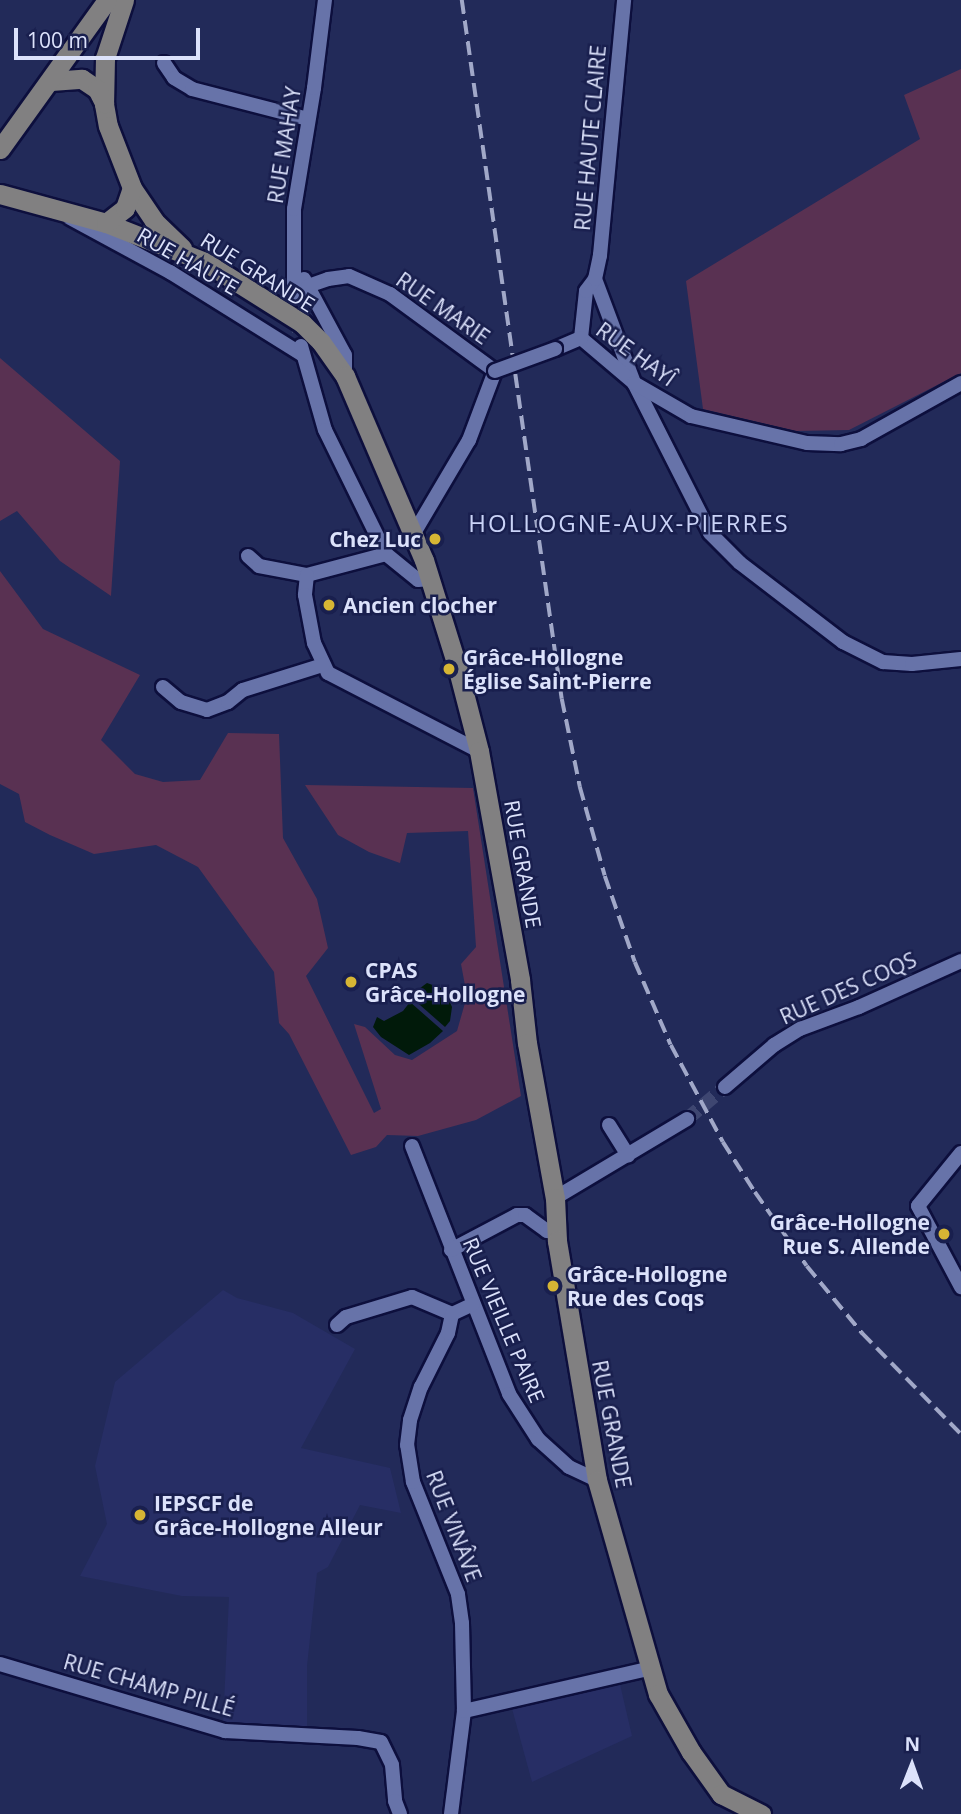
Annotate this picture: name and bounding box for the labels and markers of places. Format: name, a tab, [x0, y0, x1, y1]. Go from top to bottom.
place label: Chez Luc	[329, 526, 421, 552]
marker: Chez Luc	[427, 531, 443, 547]
place label: Ancien clocher	[343, 592, 497, 618]
marker: Ancien clocher	[321, 597, 337, 613]
place label: Grâce-Hollogne Église Saint-Pierre	[463, 644, 652, 694]
marker: Grâce-Hollogne Église Saint-Pierre	[441, 661, 457, 677]
place label: CPAS Grâce-Hollogne	[365, 957, 525, 1007]
marker: CPAS Grâce-Hollogne	[343, 974, 359, 990]
place label: Grâce-Hollogne Rue S. Allende	[770, 1209, 930, 1259]
marker: Grâce-Hollogne Rue S. Allende	[936, 1226, 952, 1242]
place label: Grâce-Hollogne Rue des Coqs	[567, 1261, 727, 1311]
marker: Grâce-Hollogne Rue des Coqs	[545, 1278, 561, 1294]
place label: IEPSCF de Grâce-Hollogne Alleur	[154, 1490, 383, 1540]
marker: IEPSCF de Grâce-Hollogne Alleur	[132, 1507, 148, 1523]

